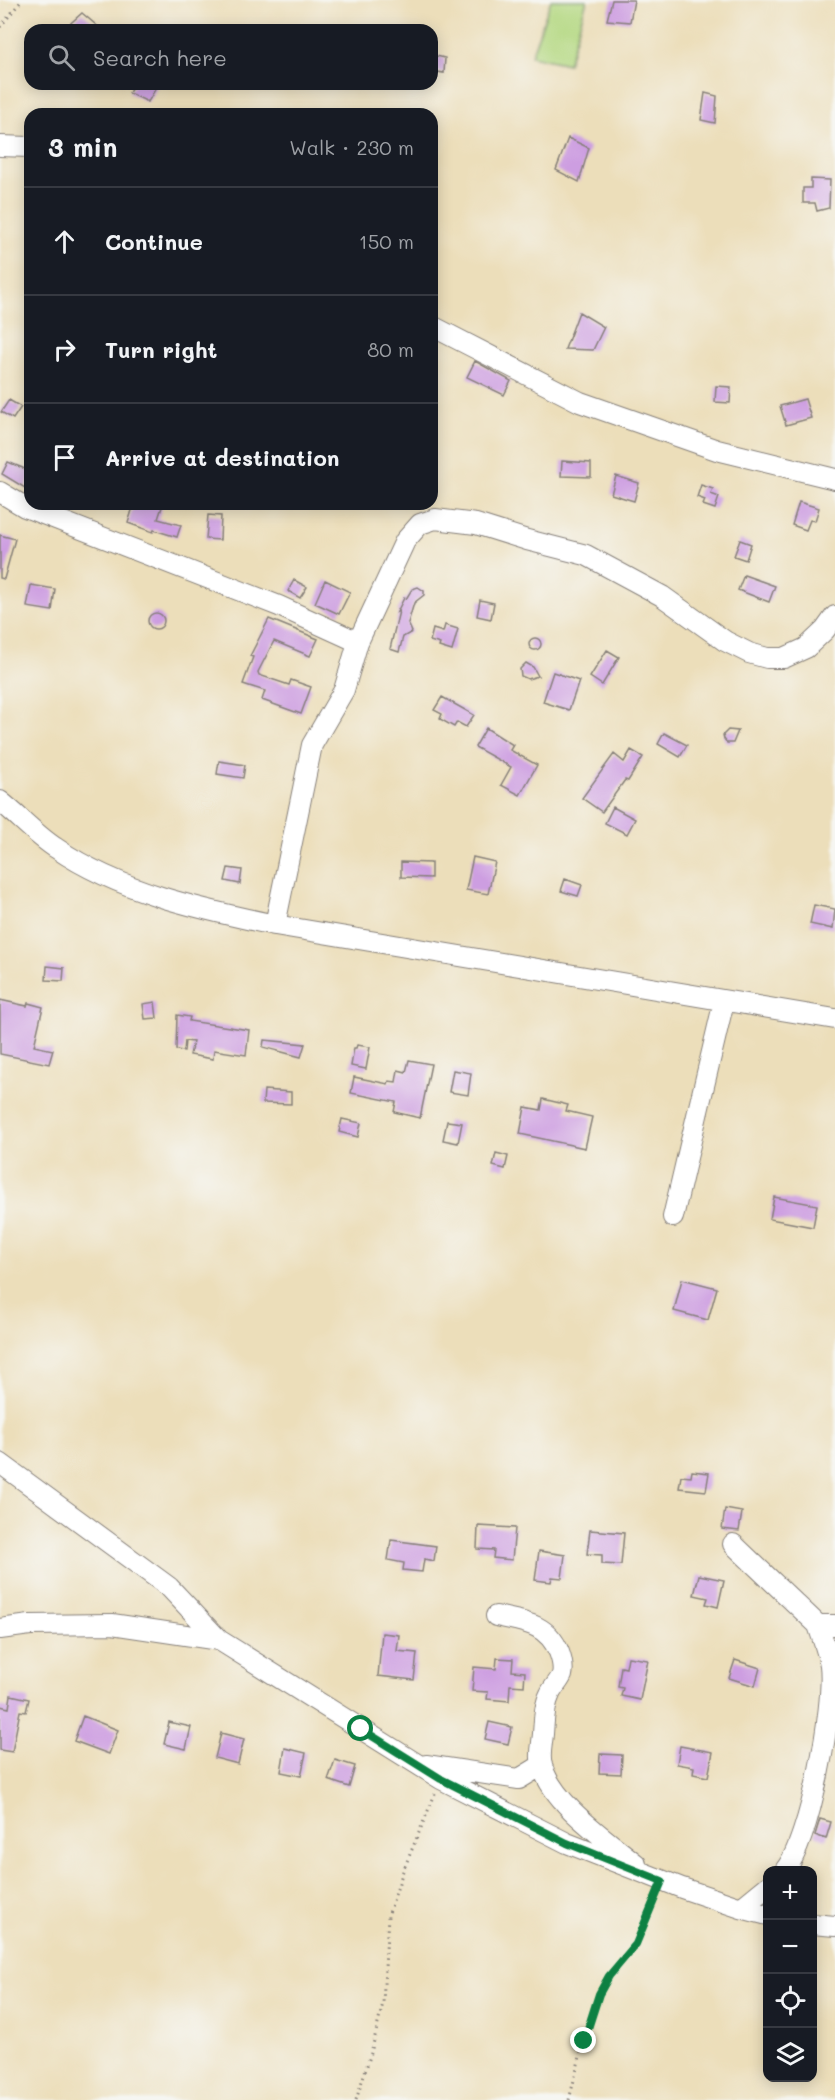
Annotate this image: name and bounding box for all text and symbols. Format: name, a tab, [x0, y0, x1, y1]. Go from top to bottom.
search box	[24, 24, 438, 90]
icon: search	[45, 41, 78, 74]
text: Search here	[93, 43, 227, 72]
text: 3 min	[48, 130, 117, 164]
text: Walk · 230 m	[289, 134, 414, 160]
icon: ahead	[48, 225, 81, 258]
text: Continue	[105, 227, 203, 256]
text: 150 m	[359, 228, 414, 254]
icon: right	[48, 333, 81, 366]
text: Turn right	[105, 335, 217, 364]
text: 80 m	[367, 336, 414, 362]
icon: arrive	[48, 441, 81, 474]
text: Arrive at destination	[105, 443, 340, 472]
route start	[347, 1715, 373, 1741]
map controls	[763, 1866, 817, 2082]
button: +	[763, 1866, 817, 1920]
button: −	[763, 1920, 817, 1974]
button: locate	[763, 1974, 817, 2028]
route end	[570, 2027, 596, 2053]
button: layers	[763, 2028, 817, 2082]

